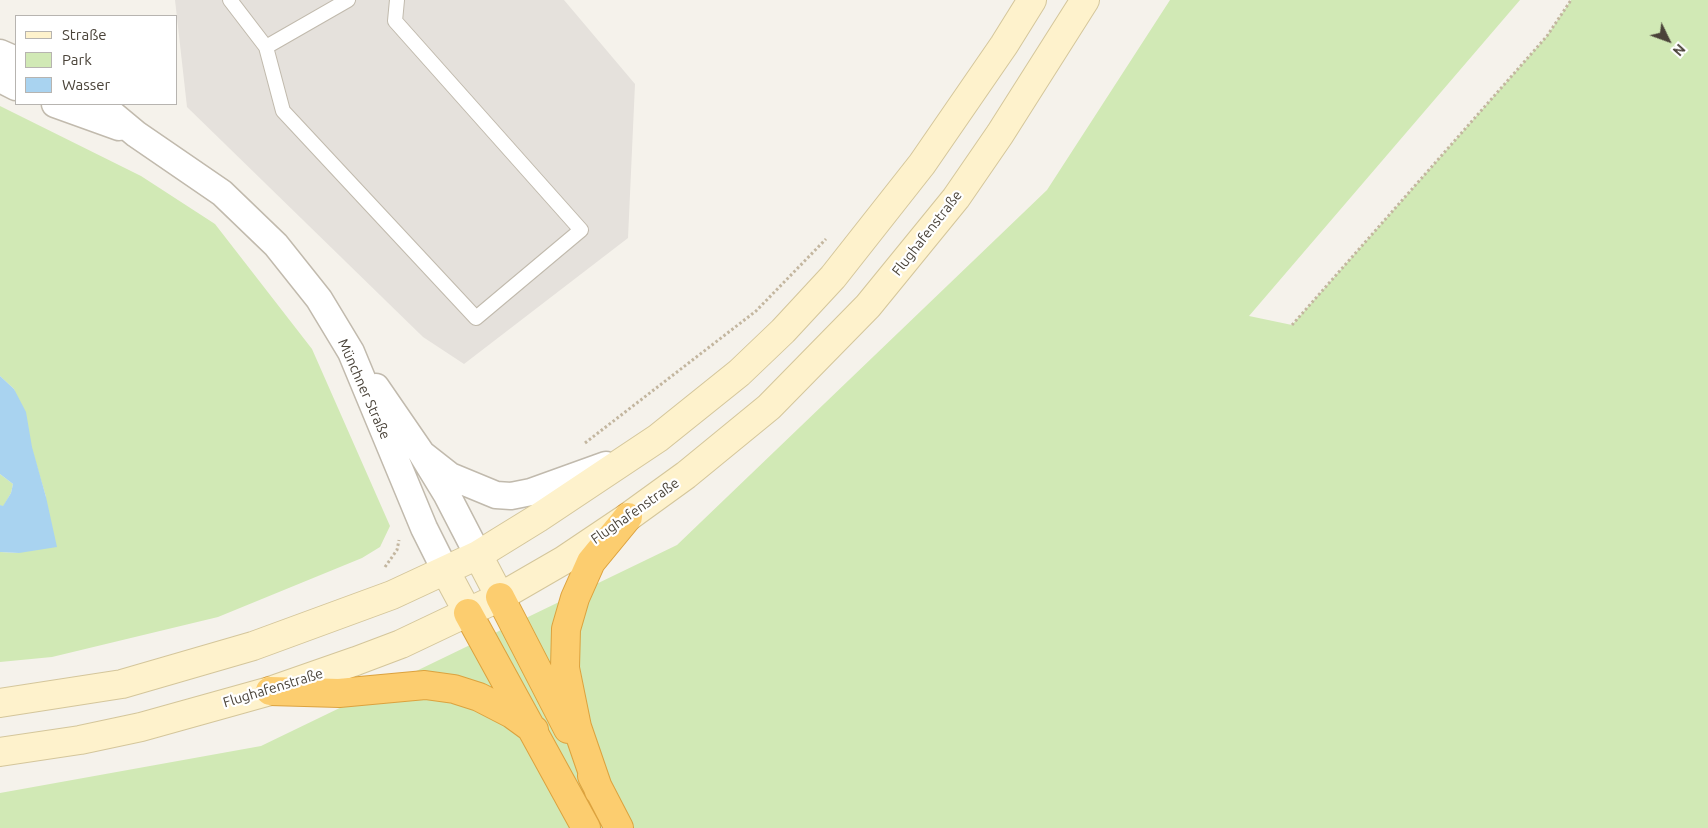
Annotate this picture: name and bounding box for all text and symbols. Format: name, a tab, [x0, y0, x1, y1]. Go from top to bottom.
legend	[15, 15, 178, 105]
north arrow	[1643, 15, 1693, 65]
text: Straße	[62, 26, 106, 43]
text: N	[1670, 41, 1689, 59]
text: Park	[62, 51, 92, 68]
text: Wasser	[62, 76, 110, 93]
street label: Flughafenstraße	[889, 187, 965, 279]
street label: Münchner Straße	[334, 336, 394, 442]
street label: Flughafenstraße	[588, 474, 682, 548]
street label: Flughafenstraße	[221, 665, 325, 711]

